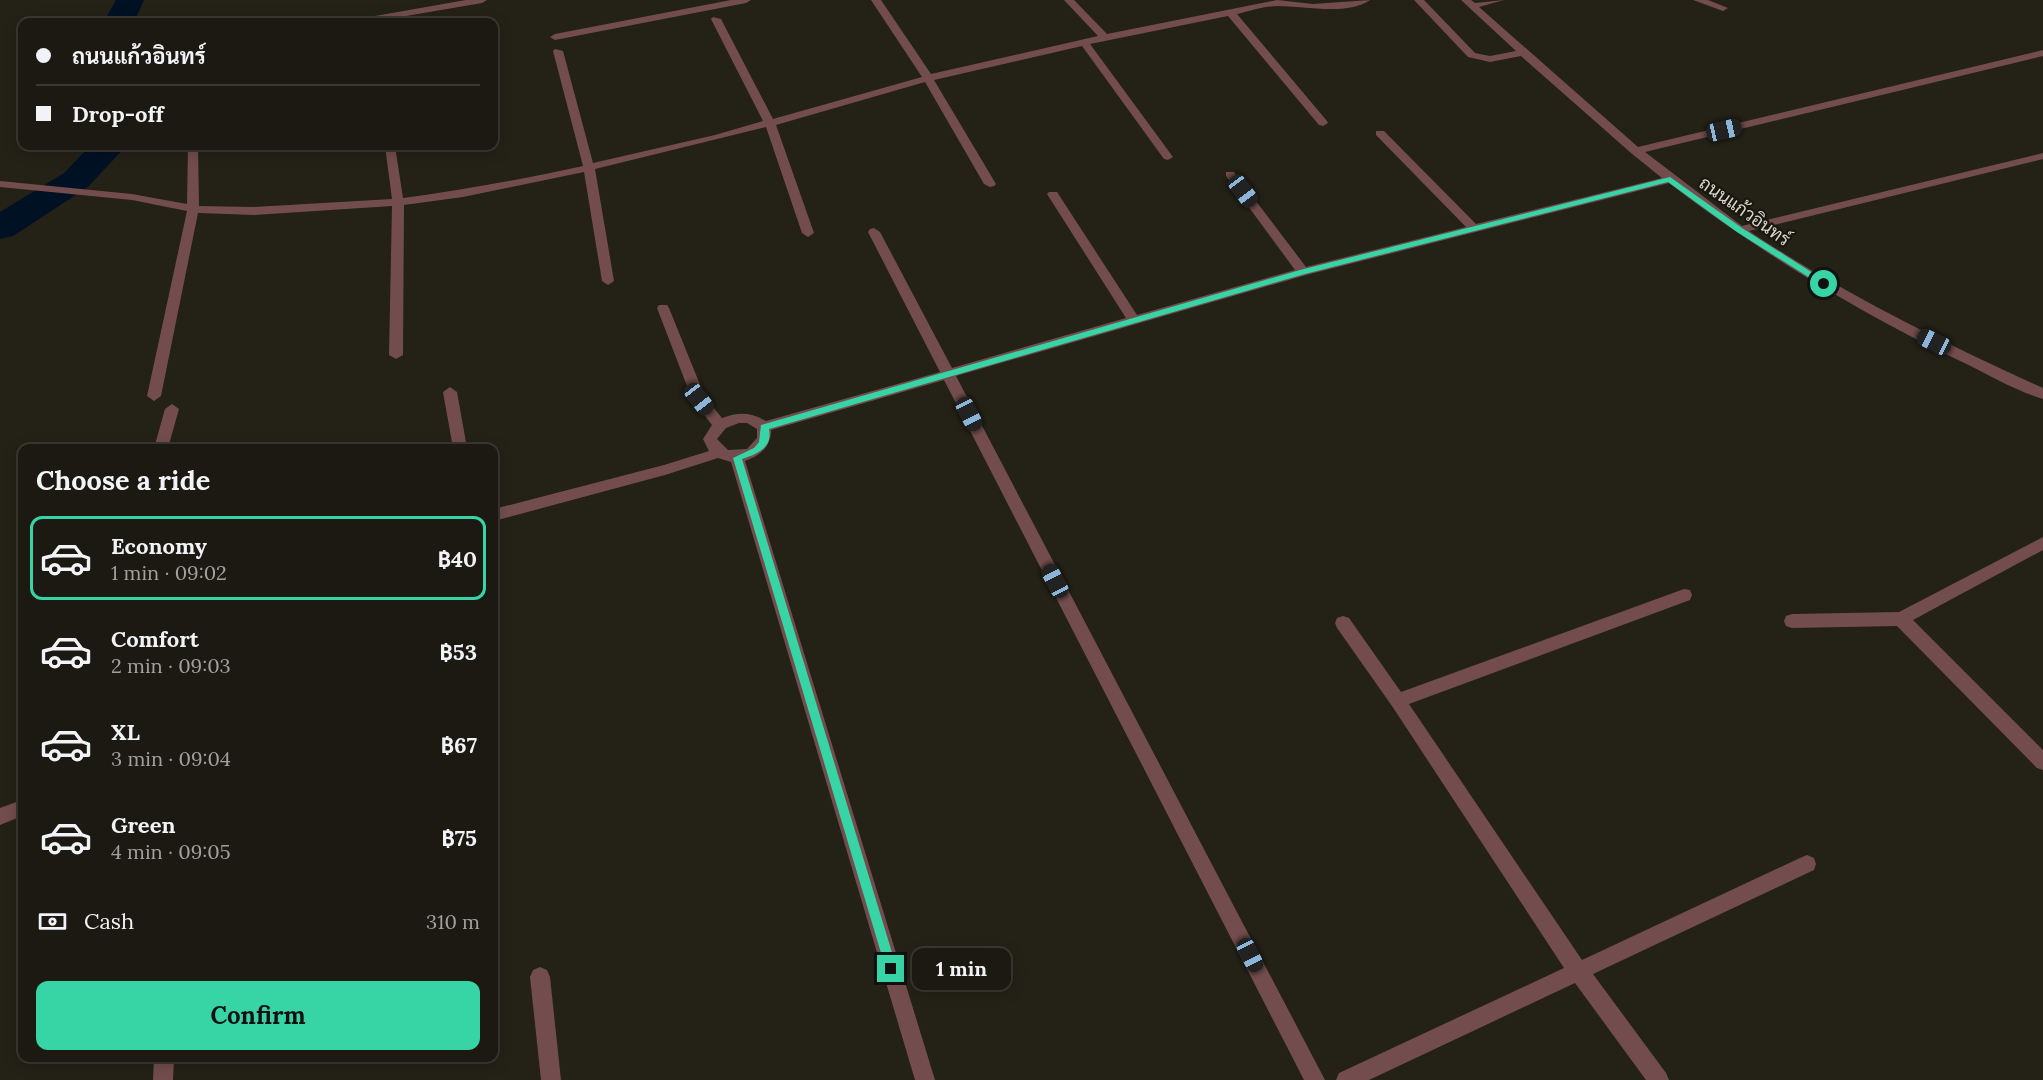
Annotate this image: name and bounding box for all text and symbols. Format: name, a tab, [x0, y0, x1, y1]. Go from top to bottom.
text: ถนนแก้วอินทร์	[72, 42, 206, 70]
text: Drop-off	[72, 100, 164, 128]
car	[1704, 117, 1744, 143]
street label: ถนนแก้วอินทร์	[1695, 170, 1796, 251]
car	[1225, 171, 1261, 211]
route start	[1810, 270, 1837, 297]
car	[1914, 326, 1954, 358]
car	[681, 379, 717, 419]
car	[953, 394, 985, 434]
text: Choose a ride	[36, 463, 210, 497]
icon: car	[39, 531, 93, 585]
text: Economy	[111, 532, 207, 560]
text: ฿40	[438, 545, 477, 573]
text: 1 min · 09:02	[111, 560, 227, 585]
car	[1039, 561, 1071, 601]
icon: car	[39, 624, 93, 678]
text: Comfort	[111, 625, 199, 653]
text: ฿53	[440, 638, 477, 666]
text: 2 min · 09:03	[111, 653, 231, 678]
icon: car	[39, 717, 93, 771]
text: XL	[111, 718, 140, 746]
text: ฿67	[441, 731, 477, 759]
text: 3 min · 09:04	[111, 746, 231, 771]
icon: car	[39, 810, 93, 864]
text: Green	[111, 811, 176, 839]
text: ฿75	[442, 824, 477, 852]
text: 4 min · 09:05	[111, 839, 231, 864]
icon: cash	[36, 905, 69, 938]
text: Cash	[84, 907, 134, 935]
text: 310 m	[426, 909, 480, 934]
car	[1234, 935, 1266, 975]
callout: 1 min	[912, 948, 1011, 990]
route end	[877, 955, 904, 982]
text: 1 min	[936, 956, 987, 981]
button: Confirm	[36, 981, 480, 1050]

